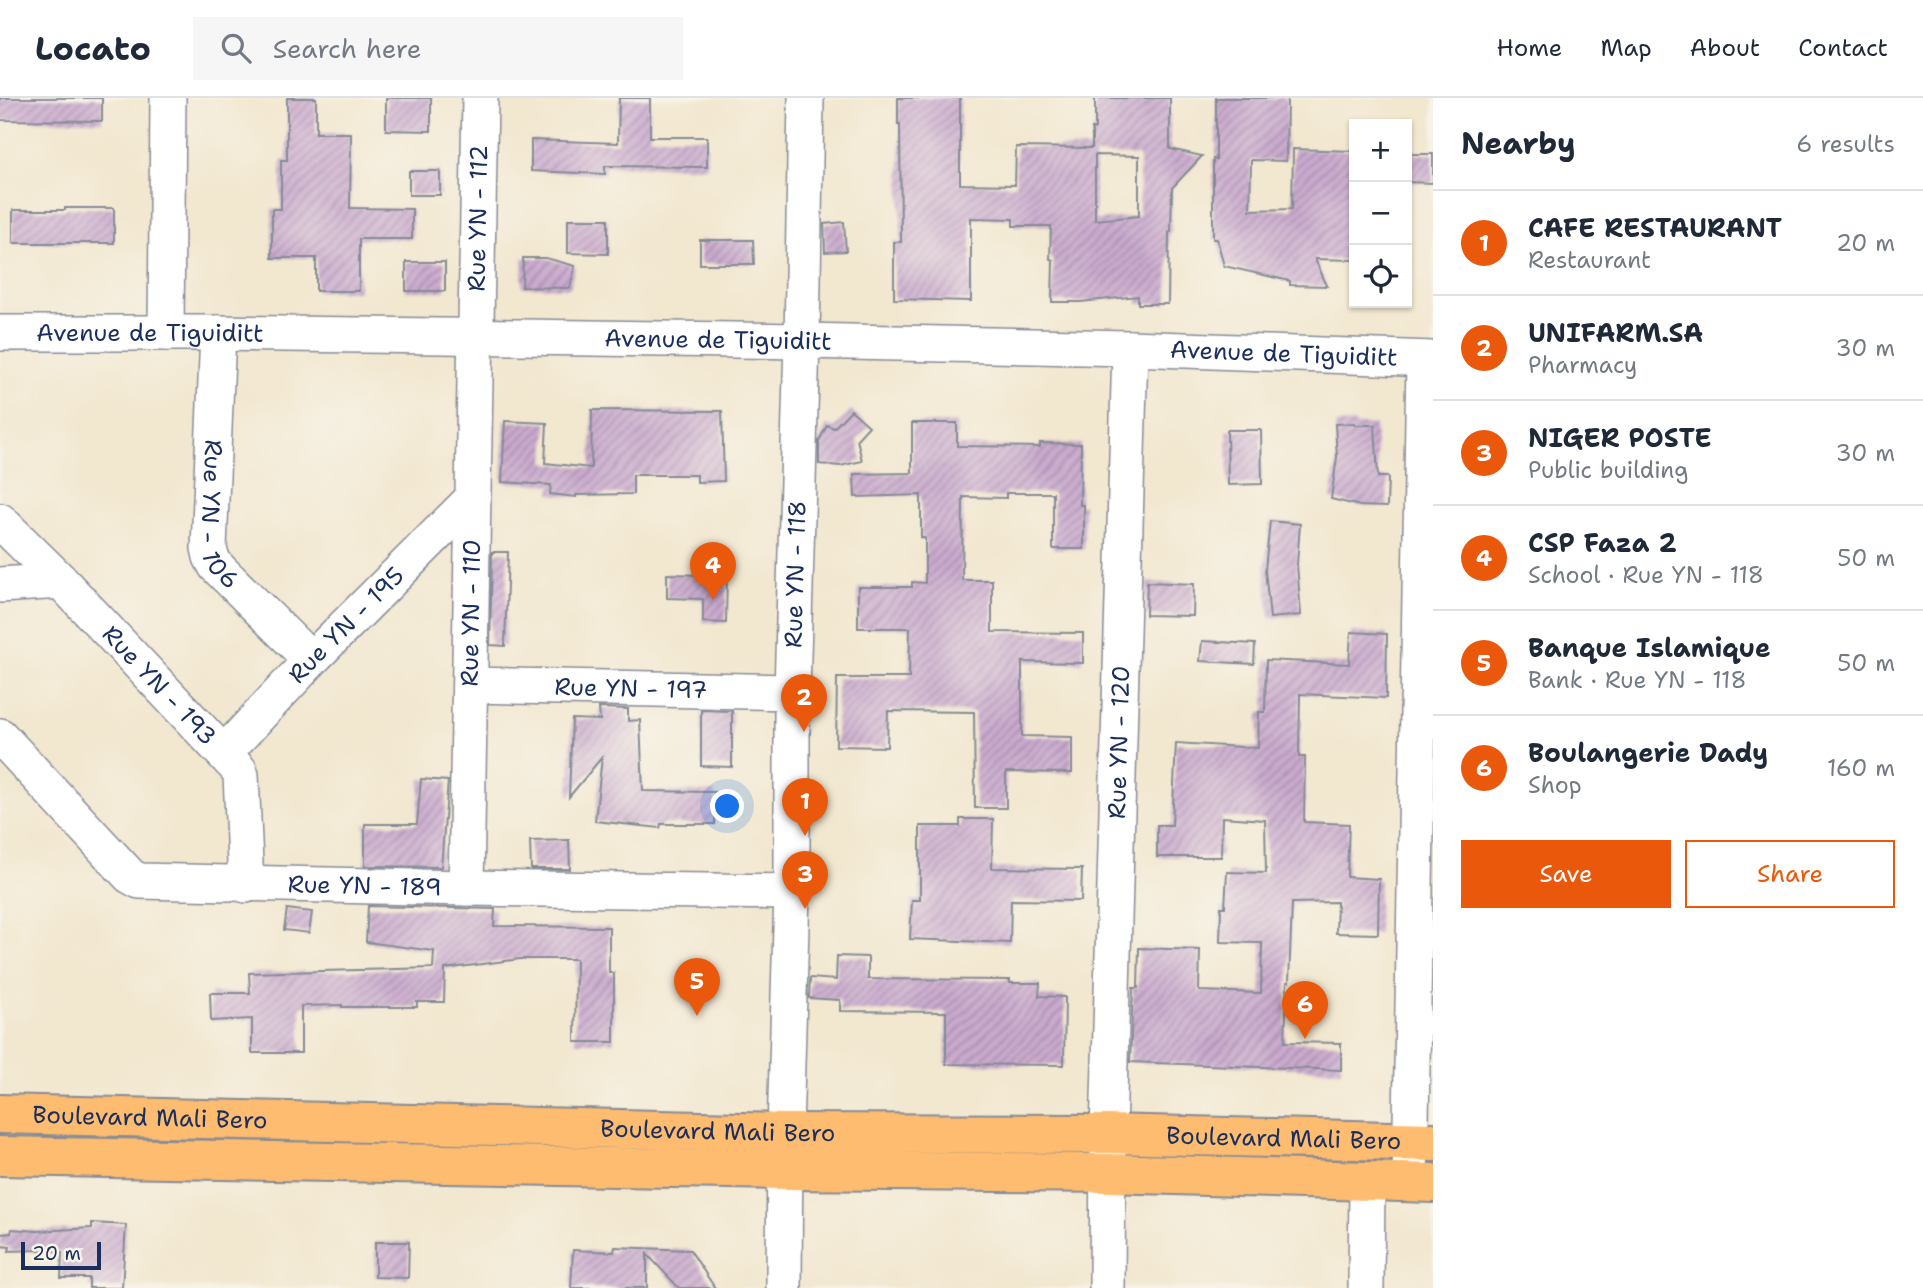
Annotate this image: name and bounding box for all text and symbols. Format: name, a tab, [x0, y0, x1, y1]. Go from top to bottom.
search box	[193, 17, 683, 80]
text: Locato	[35, 26, 151, 71]
icon: search	[217, 29, 255, 67]
text: Search here	[273, 31, 421, 66]
text: Home	[1496, 32, 1562, 64]
text: Map	[1600, 32, 1652, 64]
text: About	[1690, 32, 1760, 64]
text: Contact	[1798, 32, 1888, 64]
map controls	[1349, 119, 1412, 308]
button: +	[1349, 119, 1412, 182]
text: Nearby	[1461, 123, 1576, 164]
text: 6 results	[1796, 129, 1895, 159]
street label: Rue YN - 112	[461, 144, 495, 292]
button: −	[1349, 182, 1412, 245]
text: CAFE RESTAURANT	[1528, 210, 1782, 245]
text: 1	[1479, 228, 1489, 258]
text: 20 m	[1836, 228, 1895, 258]
button: locate	[1349, 245, 1412, 308]
text: Restaurant	[1528, 245, 1651, 275]
text: UNIFARM.SA	[1528, 315, 1703, 350]
street label: Avenue de Tiguiditt	[36, 317, 264, 350]
street label: Avenue de Tiguiditt	[604, 322, 832, 358]
street label: Avenue de Tiguiditt	[1170, 333, 1398, 374]
text: 2	[1476, 333, 1492, 363]
text: 30 m	[1836, 333, 1895, 363]
text: Pharmacy	[1528, 350, 1637, 380]
text: NIGER POSTE	[1528, 420, 1712, 455]
text: 3	[1476, 438, 1492, 468]
text: 30 m	[1836, 438, 1895, 468]
street label: Rue YN - 106	[193, 439, 246, 596]
text: Public building	[1528, 455, 1688, 485]
street label: Rue YN - 118	[777, 500, 813, 648]
text: CSP Faza 2	[1528, 525, 1677, 560]
street label: Rue YN - 110	[454, 539, 488, 687]
pin: 4	[690, 542, 736, 600]
text: 4	[1476, 543, 1492, 573]
text: 50 m	[1837, 543, 1895, 573]
street label: Rue YN - 195	[281, 560, 411, 690]
text: School · Rue YN - 118	[1528, 560, 1764, 590]
street label: Rue YN - 193	[95, 619, 224, 752]
text: Banque Islamique	[1528, 630, 1771, 665]
text: 5	[1477, 648, 1491, 678]
text: 50 m	[1837, 648, 1895, 678]
street label: Rue YN - 120	[1101, 665, 1137, 819]
text: Bank · Rue YN - 118	[1528, 665, 1746, 695]
street label: Rue YN - 197	[554, 671, 708, 706]
pin: 2	[781, 674, 827, 732]
text: Boulangerie Dady	[1528, 735, 1768, 770]
text: 6	[1476, 753, 1492, 783]
text: 160 m	[1827, 753, 1895, 783]
text: Shop	[1528, 770, 1582, 800]
pin: 1	[782, 778, 828, 836]
your location	[710, 789, 744, 823]
button: Save	[1461, 840, 1671, 908]
button: Share	[1685, 840, 1895, 908]
pin: 3	[782, 851, 828, 909]
street label: Rue YN - 189	[287, 868, 442, 903]
pin: 5	[674, 958, 720, 1016]
pin: 6	[1282, 981, 1328, 1039]
street label: Boulevard Mali Bero	[32, 1099, 268, 1136]
street label: Boulevard Mali Bero	[600, 1113, 835, 1149]
street label: Boulevard Mali Bero	[1166, 1119, 1402, 1157]
scale bar	[21, 1239, 102, 1271]
text: 20 m	[32, 1241, 81, 1266]

